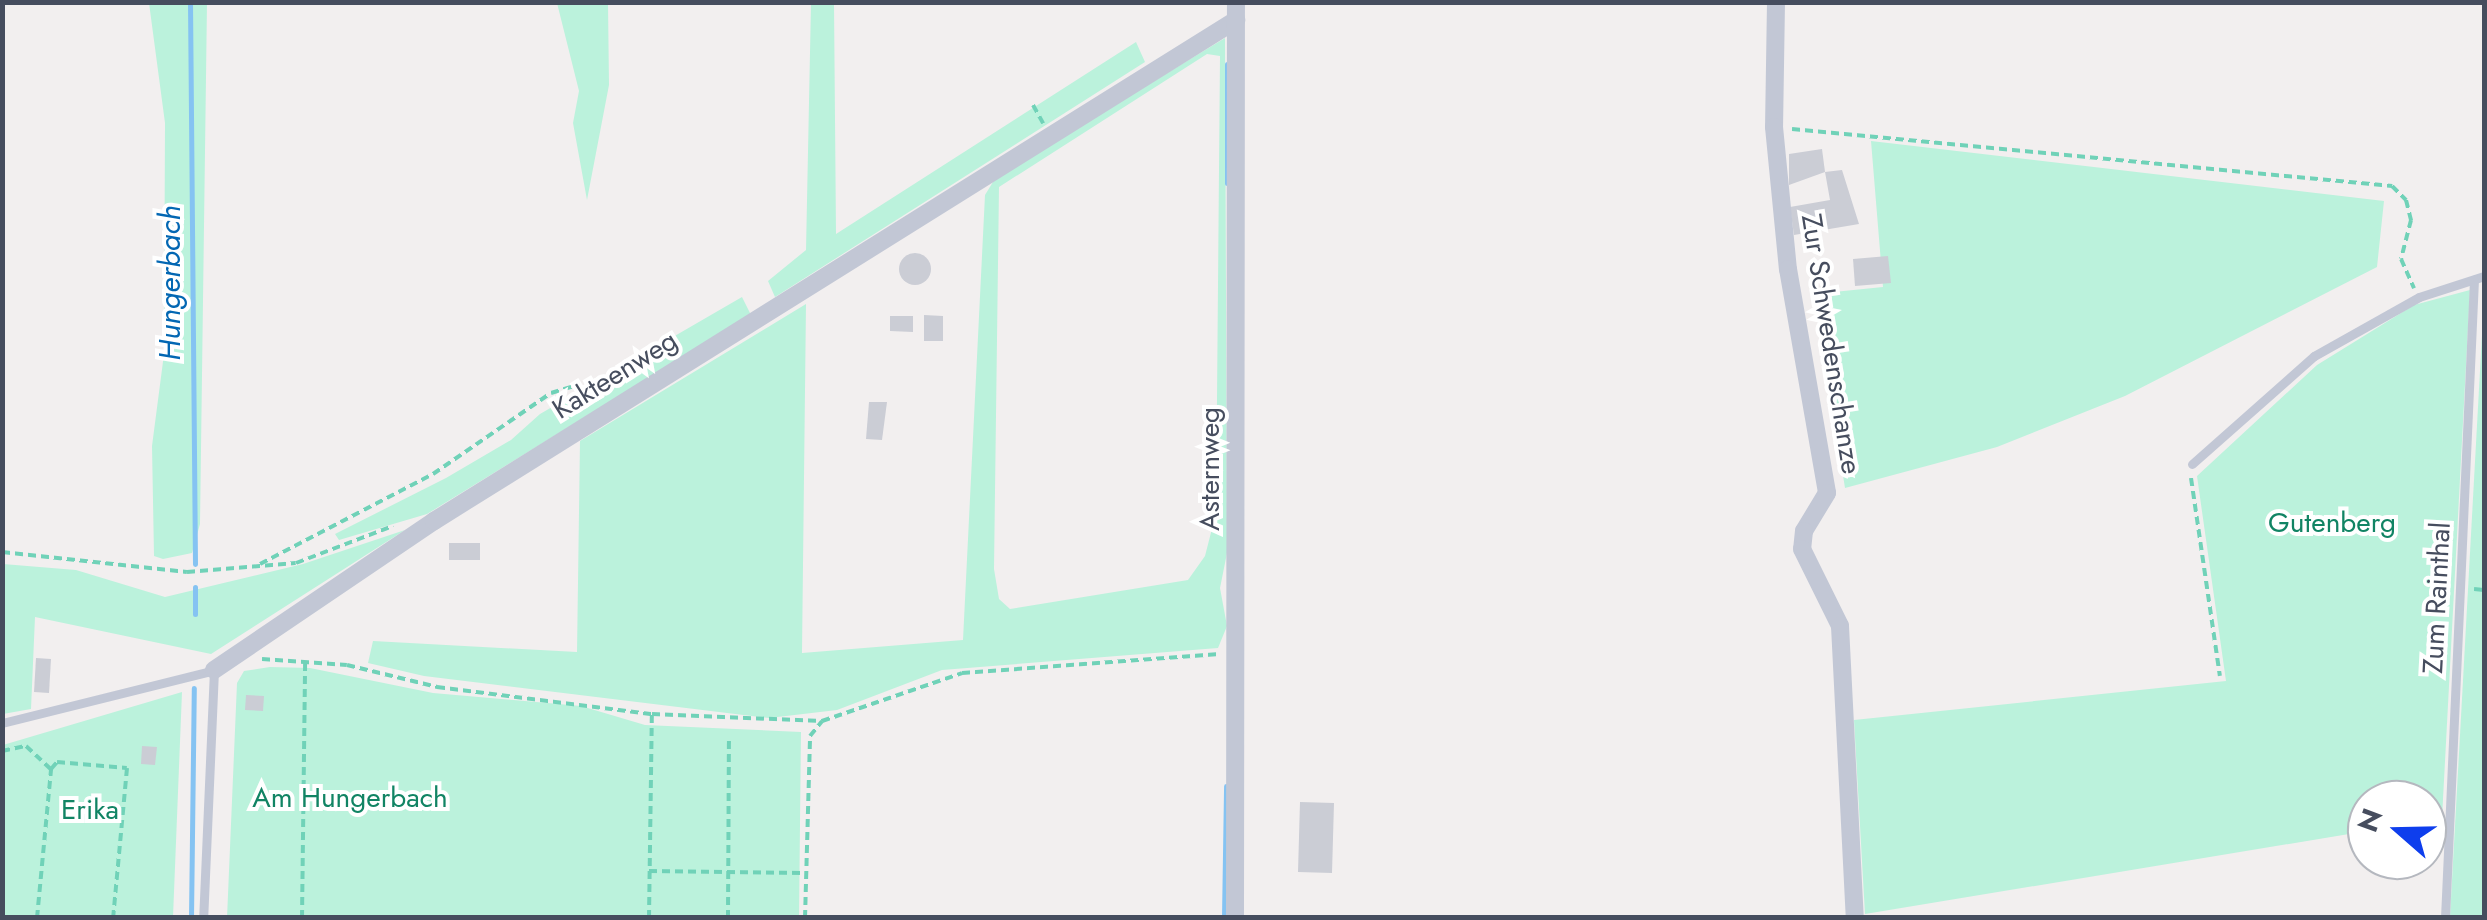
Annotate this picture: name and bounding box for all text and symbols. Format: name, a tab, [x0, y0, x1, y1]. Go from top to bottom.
water label: Hungerbach	[152, 205, 188, 361]
street label: Zur Schwedenschanze	[1794, 212, 1868, 476]
street label: Kakteenweg	[546, 323, 684, 427]
street label: Asternweg	[1193, 407, 1227, 531]
park label: Gutenberg	[2268, 506, 2396, 540]
street label: Zum Rainthal	[2416, 521, 2458, 675]
north arrow	[2347, 780, 2447, 880]
park label: Am Hungerbach	[252, 781, 448, 815]
park label: Erika	[61, 793, 119, 827]
text: N	[2347, 803, 2393, 838]

